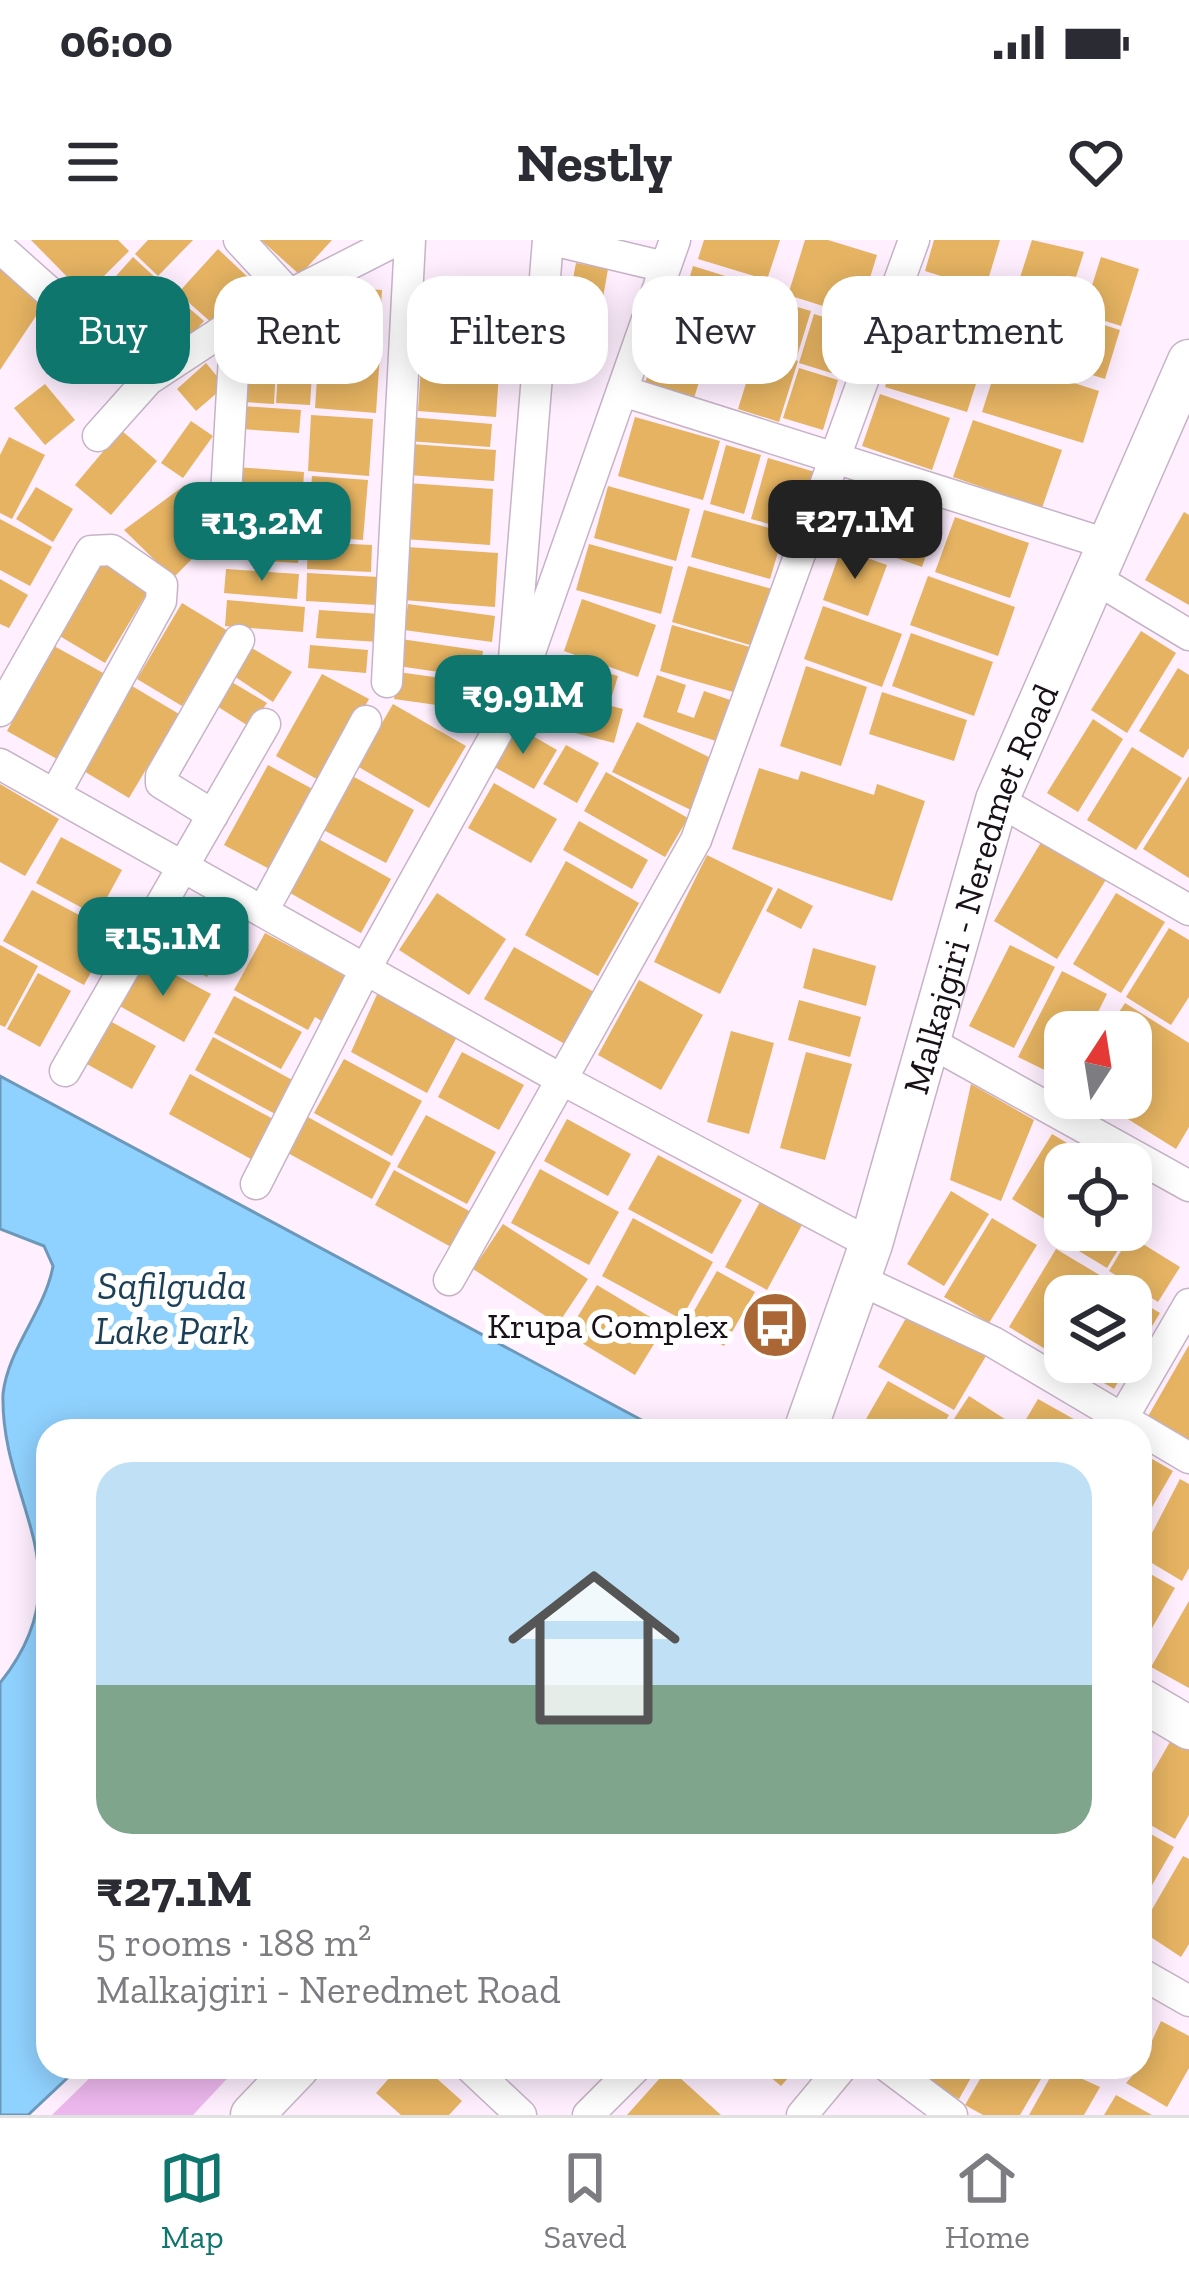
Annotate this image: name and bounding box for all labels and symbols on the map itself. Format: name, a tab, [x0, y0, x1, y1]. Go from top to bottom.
pin: ₹27.1M	[757, 480, 953, 582]
pin: ₹13.2M	[164, 482, 360, 584]
pin: ₹9.91M	[425, 655, 621, 757]
street label: Malkajgiri - Neredmet Road	[893, 677, 1067, 1099]
pin: ₹15.1M	[65, 897, 261, 999]
north arrow	[1044, 1011, 1152, 1119]
water label: Safilguda Lake Park	[95, 1262, 249, 1354]
bus stop icon: Krupa Complex	[740, 1290, 810, 1360]
place label: Krupa Complex	[487, 1304, 728, 1347]

